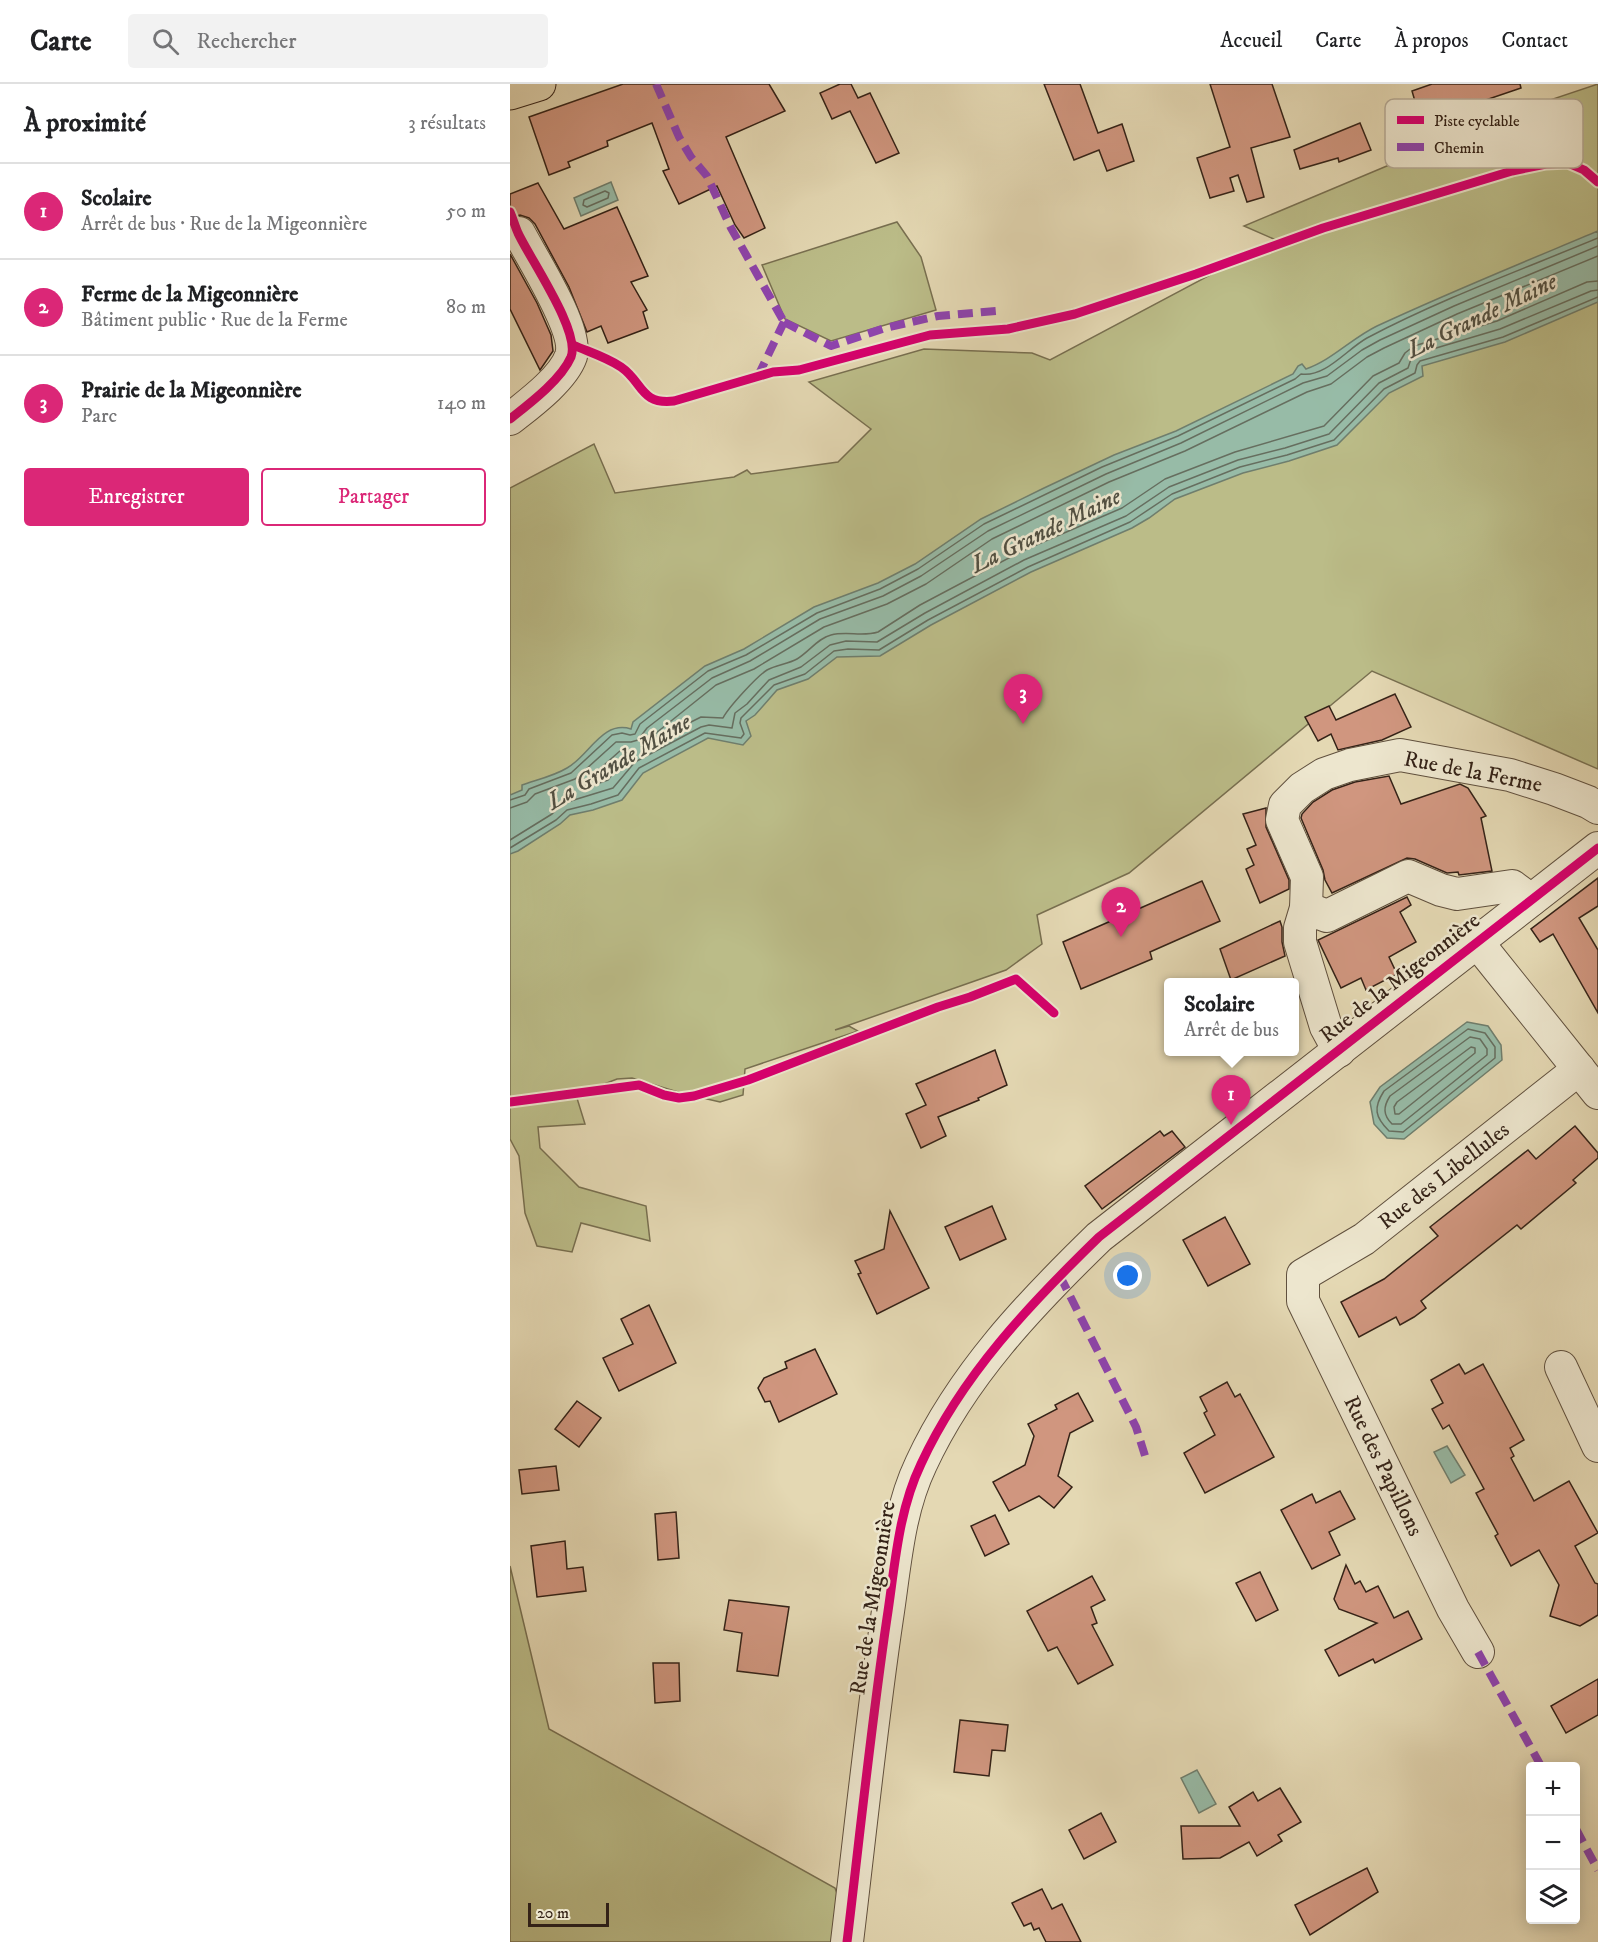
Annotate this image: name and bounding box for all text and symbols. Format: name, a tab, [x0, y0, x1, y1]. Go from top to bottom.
search box	[128, 14, 548, 68]
text: Carte	[30, 24, 92, 59]
icon: search	[149, 25, 182, 58]
text: Rechercher	[197, 28, 297, 55]
text: Accueil	[1220, 28, 1282, 54]
text: Carte	[1315, 28, 1361, 54]
text: À propos	[1394, 28, 1469, 54]
text: Contact	[1502, 28, 1568, 54]
legend	[1385, 99, 1583, 168]
text: À proximité	[24, 107, 146, 140]
text: 3 résultats	[408, 111, 486, 136]
text: Piste cyclable	[1434, 111, 1520, 131]
text: Chemin	[1434, 138, 1485, 158]
text: Scolaire	[81, 185, 152, 212]
text: 1	[40, 199, 47, 224]
text: 50 m	[446, 199, 486, 224]
text: Arrêt de bus · Rue de la Migeonnière	[81, 212, 367, 237]
water label: La Grande Maine	[1400, 266, 1563, 366]
text: Ferme de la Migeonnière	[81, 281, 298, 308]
text: 2	[39, 295, 48, 320]
text: 80 m	[446, 295, 486, 320]
text: Bâtiment public · Rue de la Ferme	[81, 308, 348, 333]
text: Prairie de la Migeonnière	[81, 377, 302, 404]
text: 3	[40, 391, 47, 416]
text: 140 m	[437, 391, 486, 416]
text: Parc	[81, 404, 117, 429]
button: Enregistrer	[24, 468, 249, 526]
button: Partager	[261, 468, 486, 526]
water label: La Grande Maine	[964, 481, 1127, 581]
pin: 3	[1004, 674, 1042, 724]
water label: La Grande Maine	[540, 707, 697, 818]
street label: Rue de la Ferme	[1402, 745, 1544, 799]
pin: 2	[1102, 888, 1140, 937]
street label: Rue de la Migeonnière	[1314, 907, 1486, 1049]
popup	[1164, 978, 1299, 1056]
text: Scolaire	[1184, 991, 1255, 1018]
text: Arrêt de bus	[1184, 1018, 1279, 1043]
pin: 1	[1212, 1076, 1250, 1125]
street label: Rue des Libellules	[1373, 1116, 1515, 1236]
your location	[1113, 1261, 1142, 1290]
street label: Rue des Papillons	[1337, 1391, 1429, 1541]
street label: Rue de la Migeonnière	[844, 1499, 902, 1697]
map controls	[1526, 1762, 1580, 1924]
button: +	[1526, 1762, 1580, 1816]
button: −	[1526, 1816, 1580, 1870]
button: layers	[1526, 1870, 1580, 1924]
scale bar	[528, 1900, 609, 1928]
text: 20 m	[537, 1903, 569, 1923]

